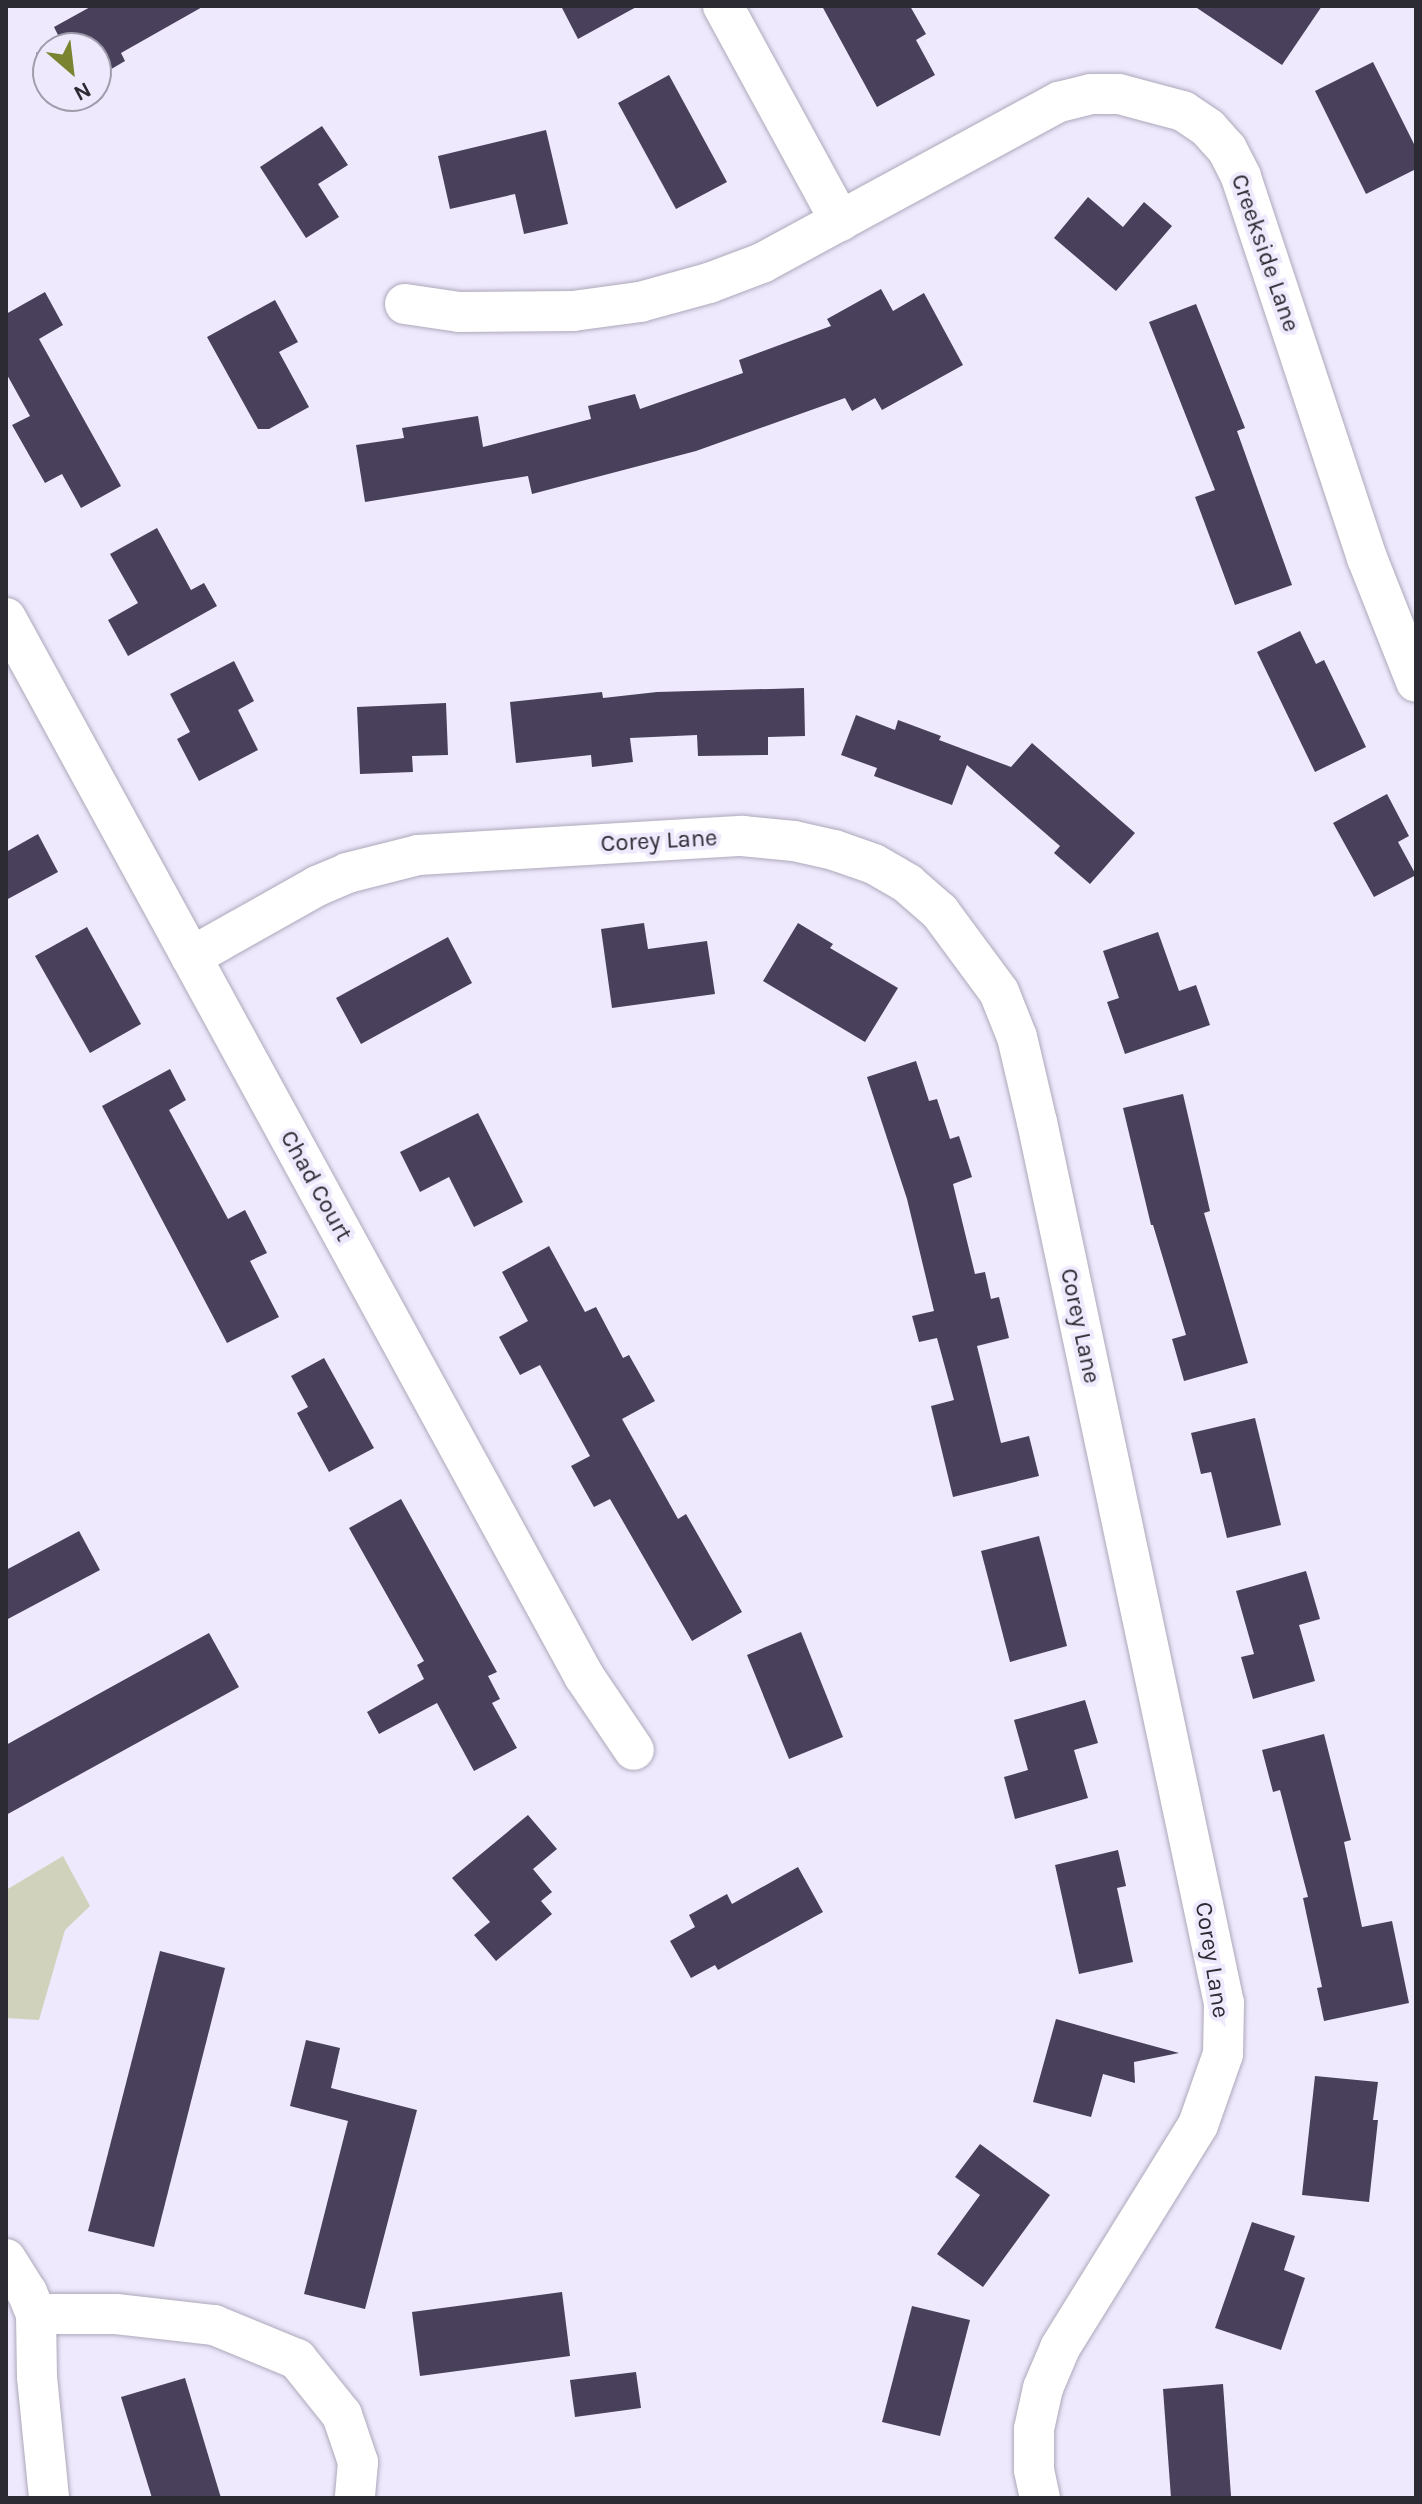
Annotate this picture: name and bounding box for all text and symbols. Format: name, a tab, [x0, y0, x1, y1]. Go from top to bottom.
north arrow	[32, 32, 112, 112]
text: N	[69, 76, 95, 107]
street label: Creekside Lane	[1225, 170, 1305, 336]
street label: Corey Lane	[600, 824, 718, 858]
street label: Chad Court	[274, 1125, 358, 1247]
street label: Corey Lane	[1054, 1266, 1106, 1386]
street label: Corey Lane	[1189, 1900, 1235, 2020]

